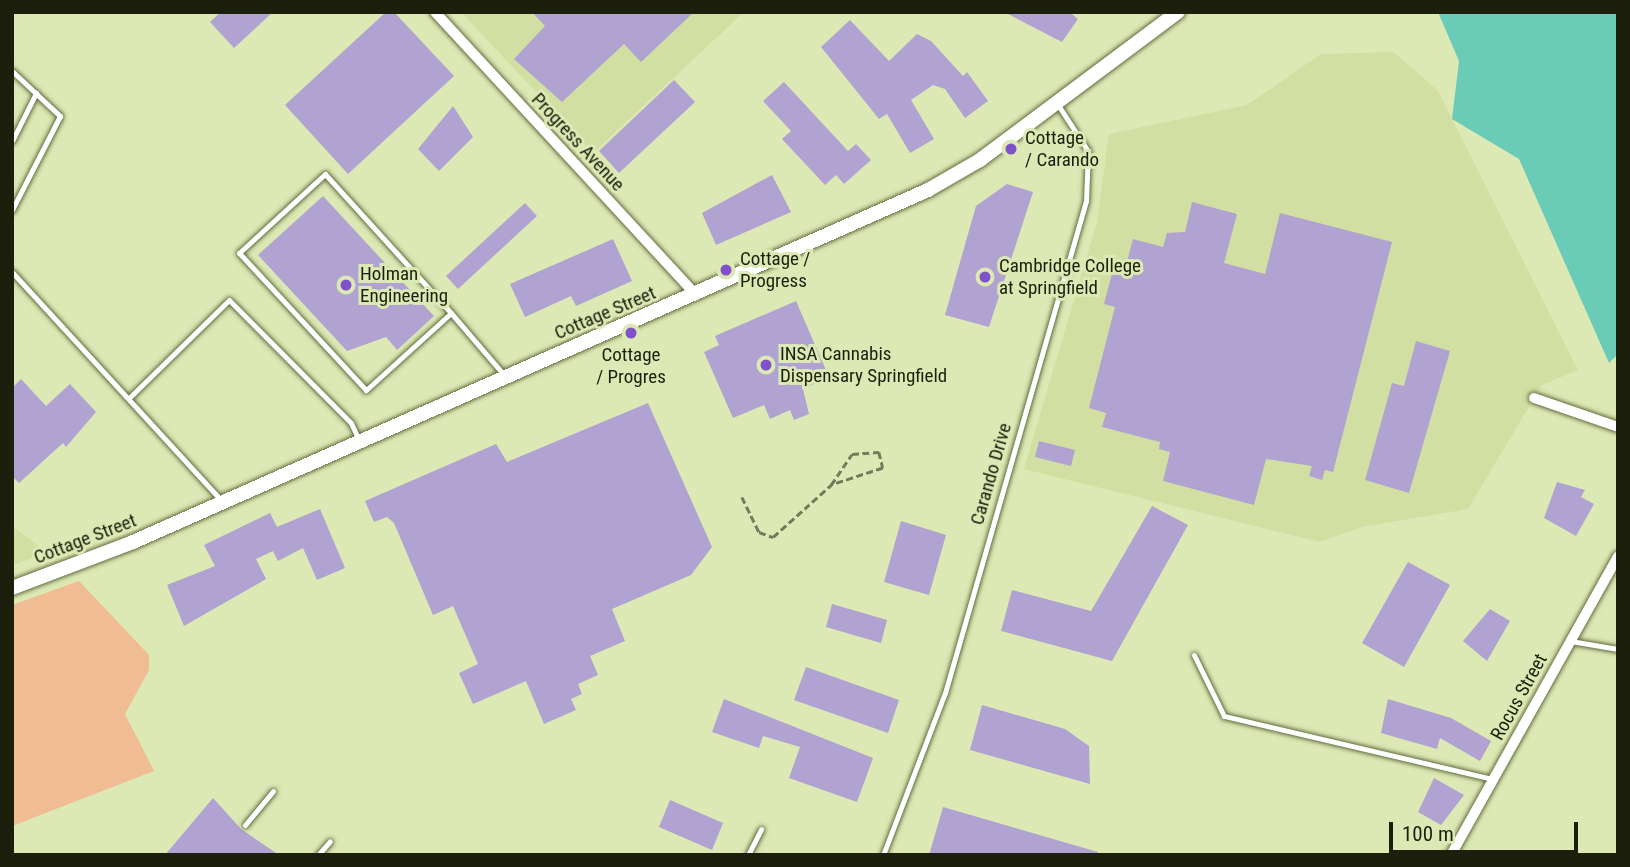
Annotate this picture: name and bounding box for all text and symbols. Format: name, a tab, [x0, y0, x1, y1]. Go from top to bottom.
street label: Progress Avenue	[527, 88, 629, 196]
place label: Cottage / Carando	[1025, 127, 1099, 171]
marker: Cottage / Carando	[1003, 141, 1019, 157]
place label: Cottage / Progress	[740, 248, 810, 292]
place label: Cambridge College at Springfield	[999, 255, 1141, 299]
marker: Cottage / Progress	[718, 262, 734, 278]
place label: Holman Engineering	[360, 263, 448, 307]
marker: Cambridge College at Springfield	[977, 269, 993, 285]
marker: Holman Engineering	[338, 277, 354, 293]
street label: Cottage Street	[551, 281, 659, 345]
marker: Cottage / Progres	[623, 325, 639, 341]
place label: INSA Cannabis Dispensary Springfield	[780, 343, 947, 387]
place label: Cottage / Progres	[596, 344, 666, 388]
marker: INSA Cannabis Dispensary Springfield	[758, 357, 774, 373]
street label: Carando Drive	[966, 420, 1016, 528]
street label: Cottage Street	[31, 509, 139, 569]
street label: Rocus Street	[1486, 650, 1552, 744]
scale bar	[1392, 808, 1581, 852]
text: 100 m	[1402, 822, 1454, 846]

